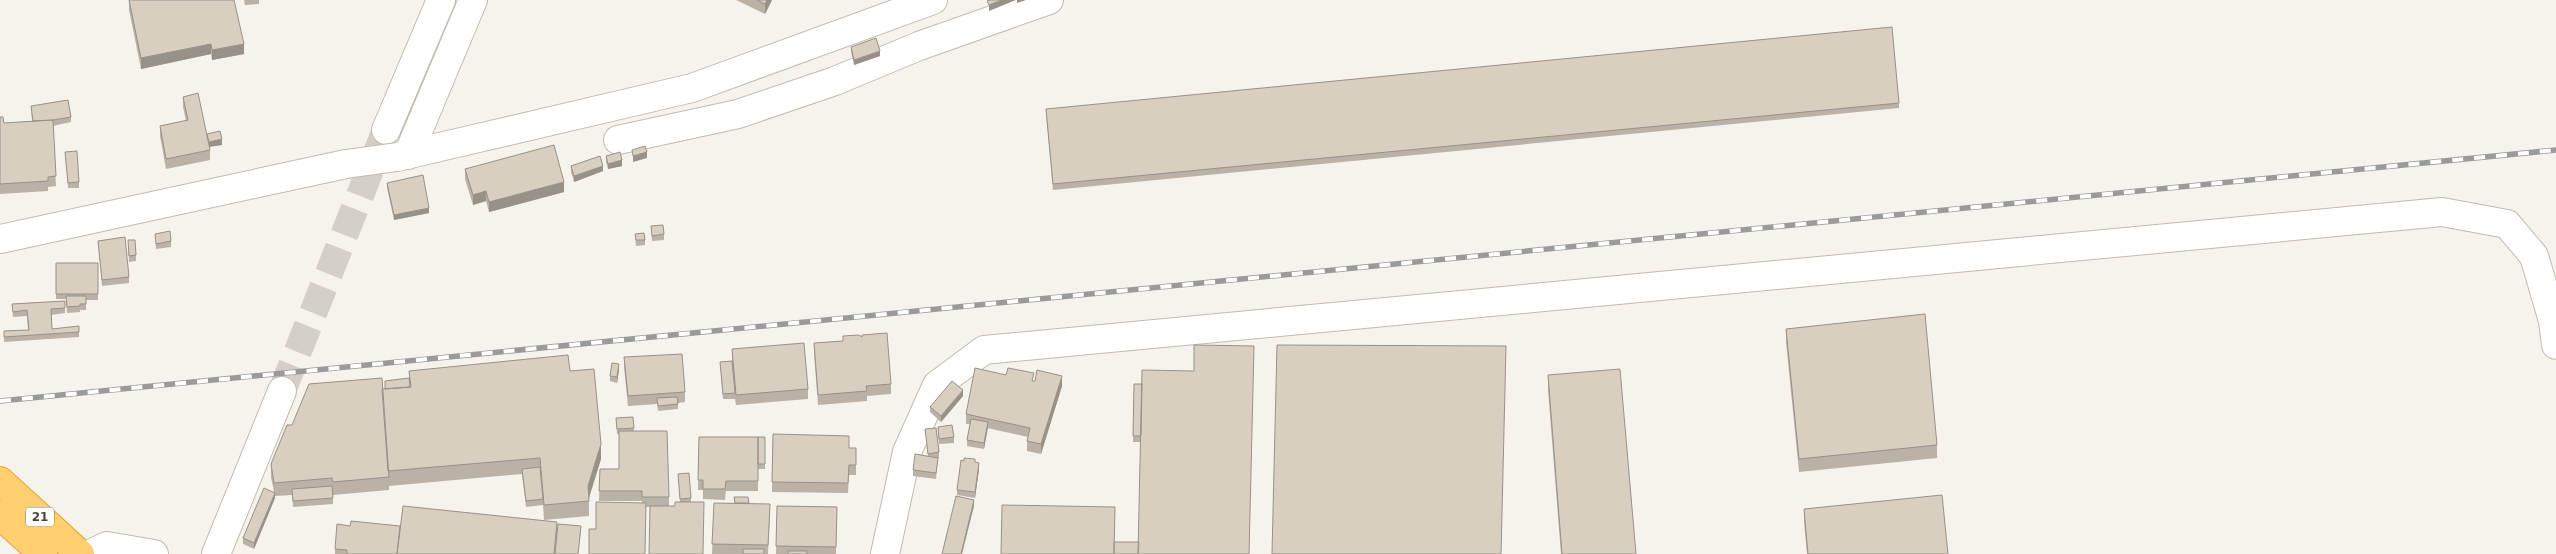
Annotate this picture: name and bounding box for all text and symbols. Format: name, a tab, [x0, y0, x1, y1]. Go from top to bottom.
road number: 21	[26, 508, 54, 526]

